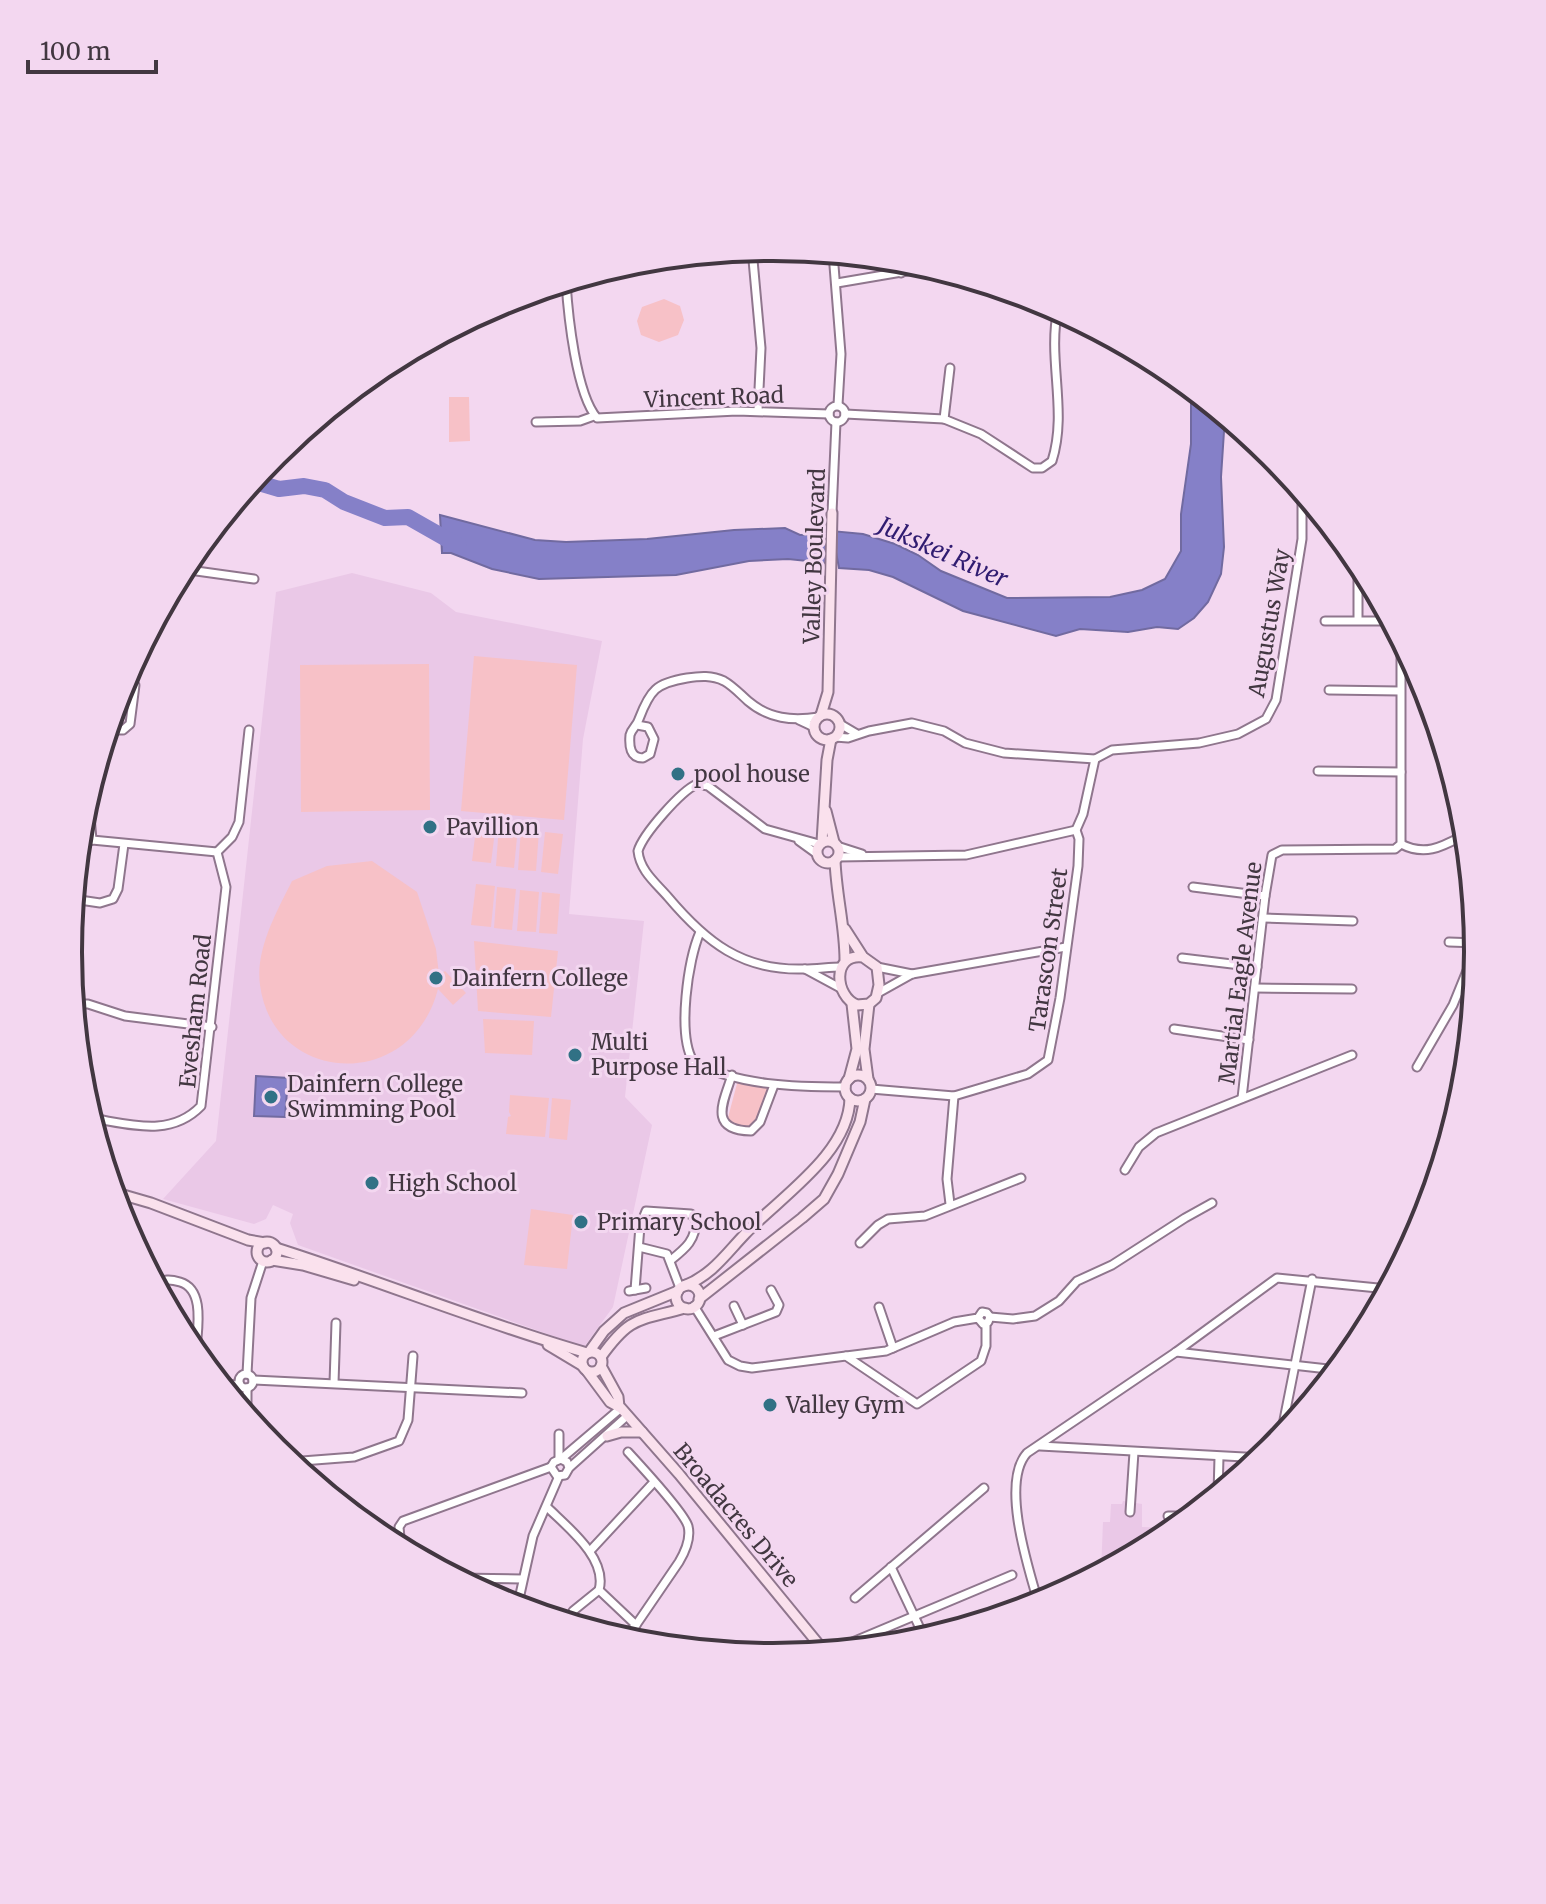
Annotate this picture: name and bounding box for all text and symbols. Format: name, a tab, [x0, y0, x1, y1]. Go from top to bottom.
scale bar	[28, 24, 156, 74]
text: 100 m	[40, 36, 111, 67]
street label: Vincent Road	[643, 381, 784, 413]
street label: Valley Boulevard	[797, 468, 831, 645]
water label: Jukskei River	[871, 508, 1014, 595]
street label: Augustus Way	[1242, 546, 1296, 700]
place label: pool house	[694, 760, 810, 788]
marker: pool house	[669, 765, 687, 783]
place label: Pavillion	[446, 813, 539, 841]
marker: Pavillion	[421, 818, 439, 836]
street label: Martial Eagle Avenue	[1212, 860, 1268, 1086]
street label: Tarascon Street	[1023, 866, 1073, 1034]
street label: Evesham Road	[173, 933, 217, 1089]
place label: Dainfern College	[452, 964, 628, 992]
marker: Dainfern College	[427, 969, 445, 987]
place label: Multi Purpose Hall	[591, 1028, 727, 1081]
marker: Multi Purpose Hall	[566, 1046, 584, 1064]
place label: Dainfern College Swimming Pool	[287, 1070, 463, 1123]
marker: Dainfern College Swimming Pool	[262, 1088, 280, 1106]
place label: High School	[388, 1169, 517, 1197]
marker: High School	[363, 1174, 381, 1192]
place label: Primary School	[597, 1208, 762, 1236]
marker: Primary School	[572, 1213, 590, 1231]
place label: Valley Gym	[785, 1391, 905, 1419]
marker: Valley Gym	[761, 1396, 779, 1414]
street label: Broadacres Drive	[668, 1437, 804, 1593]

